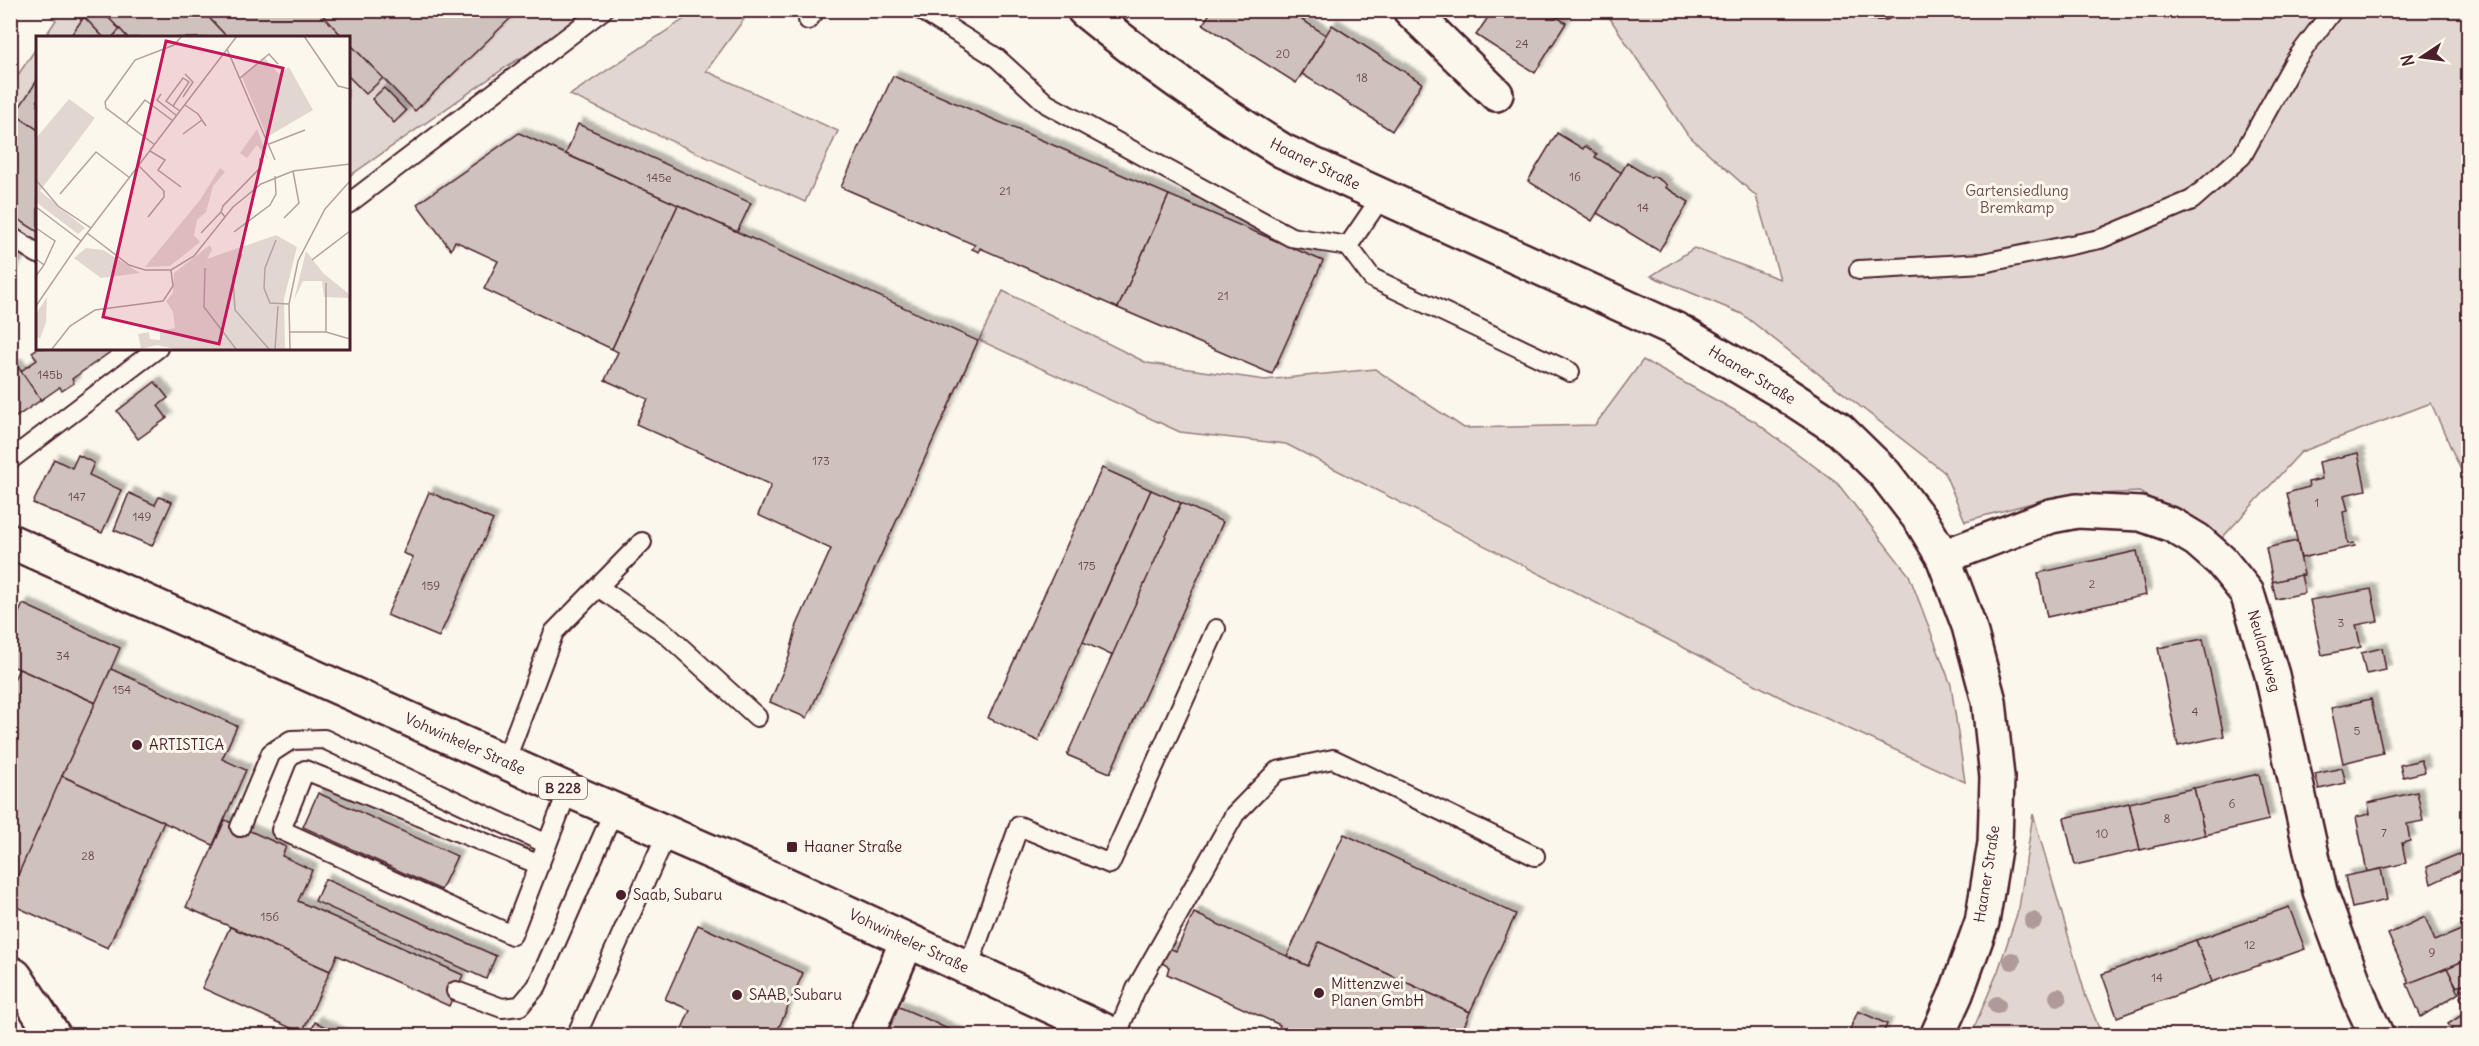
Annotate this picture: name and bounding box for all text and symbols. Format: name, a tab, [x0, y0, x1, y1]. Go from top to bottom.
north arrow	[2392, 27, 2452, 87]
inset map	[36, 36, 350, 350]
house number: 24	[1515, 36, 1529, 51]
house number: 20	[1276, 46, 1290, 61]
text: N	[2396, 53, 2418, 68]
house number: 18	[1356, 70, 1368, 85]
street label: Haaner Straße	[1267, 133, 1364, 194]
house number: 16	[1569, 169, 1581, 184]
house number: 145e	[646, 170, 672, 185]
park label: Gartensiedlung Bremkamp	[1965, 181, 2069, 217]
house number: 21	[999, 183, 1011, 198]
house number: 14	[1637, 200, 1649, 215]
house number: 21	[1217, 288, 1229, 303]
street label: Haaner Straße	[1705, 341, 1799, 408]
house number: 145b	[37, 367, 63, 382]
house number: 173	[812, 453, 830, 468]
house number: 147	[68, 489, 86, 504]
house number: 1	[2315, 495, 2319, 510]
house number: 149	[133, 509, 151, 524]
house number: 175	[1078, 558, 1096, 573]
house number: 2	[2089, 576, 2096, 591]
house number: 159	[422, 578, 440, 593]
street label: Neulandweg	[2244, 608, 2285, 694]
house number: 3	[2338, 615, 2345, 630]
house number: 34	[56, 648, 70, 663]
house number: 154	[113, 682, 131, 697]
house number: 4	[2192, 704, 2199, 719]
street label: Vohwinkeler Straße	[402, 708, 529, 779]
house number: 5	[2354, 723, 2361, 738]
place label: ARTISTICA	[149, 735, 225, 754]
marker: ARTISTICA	[130, 738, 144, 752]
road number: B 228	[539, 777, 587, 799]
house number: 6	[2229, 796, 2236, 811]
house number: 8	[2164, 811, 2171, 826]
street label: Haaner Straße	[1969, 824, 2004, 924]
house number: 7	[2381, 825, 2387, 840]
house number: 10	[2096, 826, 2108, 841]
place label: Haaner Straße	[804, 837, 902, 856]
marker: Haaner Straße	[785, 840, 799, 854]
house number: 28	[81, 848, 95, 863]
place label: Saab, Subaru	[633, 885, 722, 904]
marker: Saab, Subaru	[614, 888, 628, 902]
street label: Vohwinkeler Straße	[846, 904, 972, 977]
house number: 156	[261, 909, 279, 924]
house number: 12	[2244, 937, 2256, 952]
house number: 9	[2429, 945, 2436, 960]
house number: 14	[2151, 970, 2163, 985]
place label: Mittenzwei Planen GmbH	[1331, 974, 1424, 1010]
place label: SAAB, Subaru	[749, 985, 842, 1004]
marker: Mittenzwei Planen GmbH	[1312, 986, 1326, 1000]
marker: SAAB, Subaru	[730, 988, 744, 1002]

